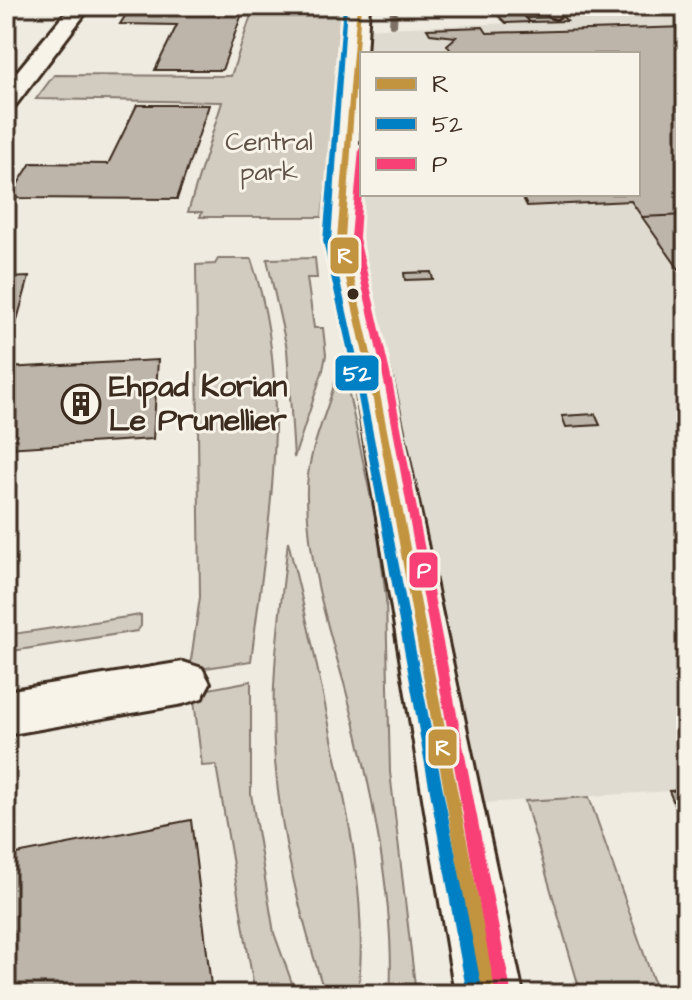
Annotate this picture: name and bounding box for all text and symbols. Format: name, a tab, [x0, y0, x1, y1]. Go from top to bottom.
legend	[360, 52, 640, 196]
text: R	[432, 68, 449, 102]
text: 52	[432, 108, 463, 142]
park label: Central park	[225, 124, 313, 190]
text: P	[432, 148, 447, 182]
line badge: R	[329, 236, 360, 275]
text: R	[337, 241, 353, 272]
unlabelled marker	[345, 286, 361, 302]
line badge: 52	[334, 354, 380, 392]
text: 52	[343, 359, 371, 390]
place label: Ehpad Korian Le Prunellier	[109, 366, 287, 442]
building icon: Ehpad Korian Le Prunellier	[60, 383, 102, 425]
line badge: P	[408, 551, 439, 589]
text: P	[417, 556, 432, 587]
line badge: R	[427, 728, 458, 767]
text: R	[435, 733, 451, 764]

